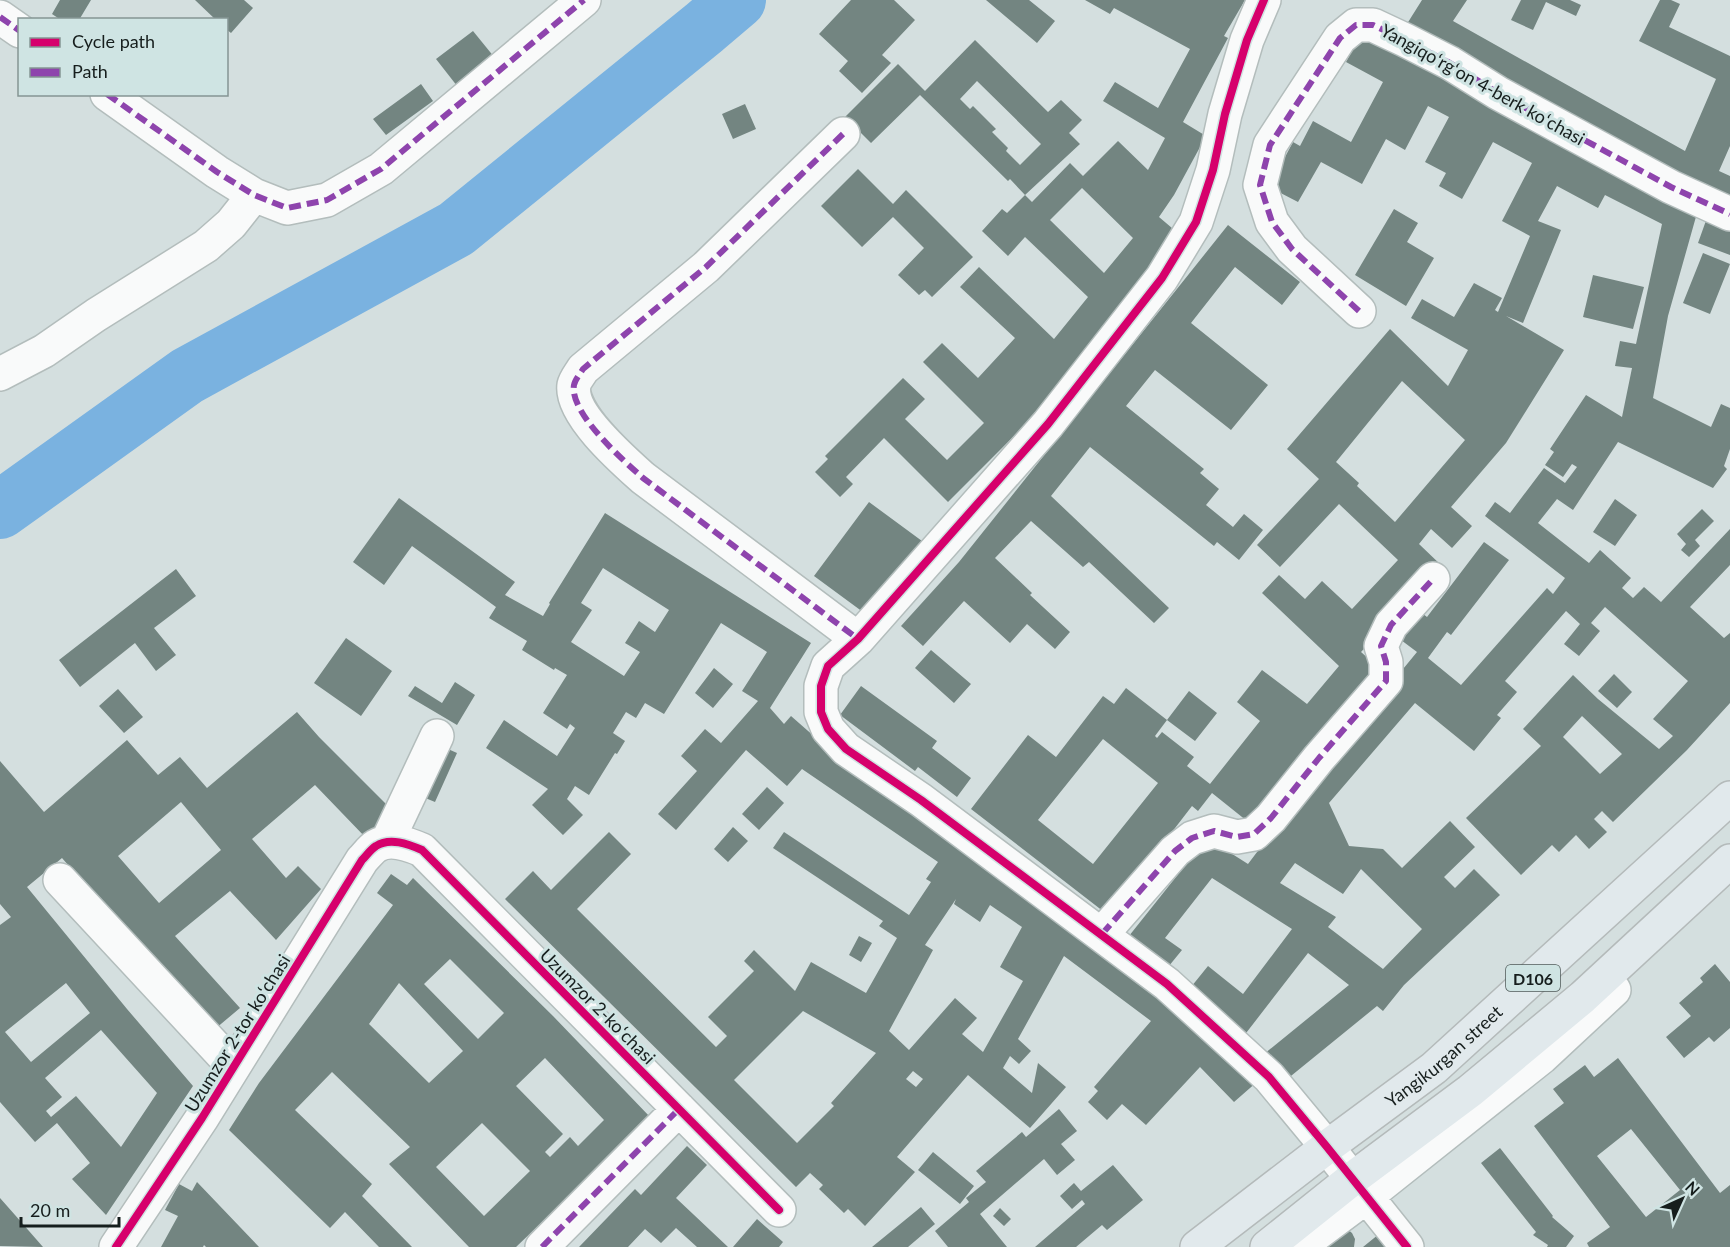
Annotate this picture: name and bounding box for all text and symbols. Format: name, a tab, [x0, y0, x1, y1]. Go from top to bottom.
legend	[18, 18, 228, 96]
street label: Yangiqoʻrgʻon 4-berk koʻchasi	[1377, 19, 1589, 149]
text: Cycle path	[72, 30, 155, 52]
text: Path	[72, 60, 108, 82]
street label: Uzumzor 2-koʻchasi	[536, 944, 660, 1068]
street label: Uzumzor 2-tor koʻchasi	[180, 950, 294, 1116]
road number: D106	[1506, 965, 1560, 991]
street label: Yangikurgan street	[1381, 1000, 1507, 1111]
north arrow	[1652, 1169, 1712, 1229]
text: N	[1682, 1177, 1704, 1199]
scale bar	[21, 1190, 118, 1228]
text: 20 m	[30, 1199, 70, 1221]

